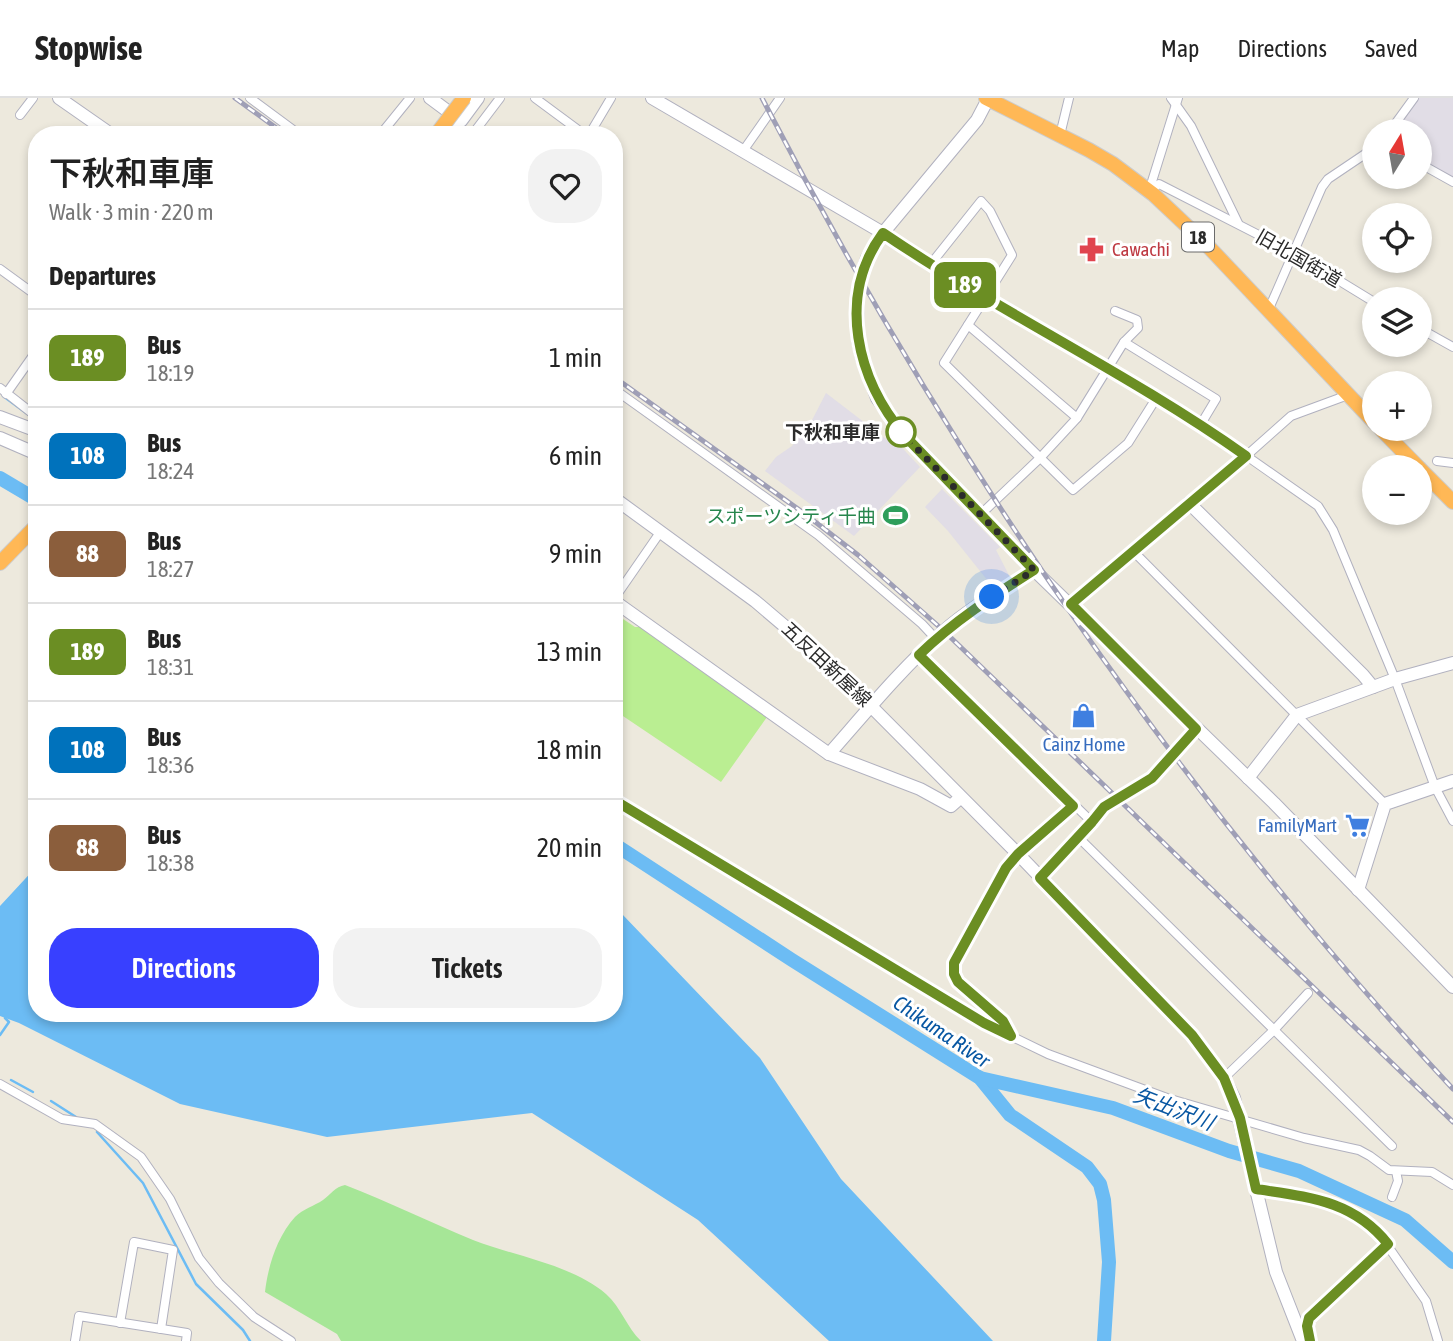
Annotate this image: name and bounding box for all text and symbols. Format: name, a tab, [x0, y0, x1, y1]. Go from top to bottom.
text: Stopwise	[35, 29, 143, 67]
text: Map	[1161, 35, 1199, 62]
text: Directions	[1237, 35, 1327, 62]
text: Saved	[1365, 35, 1418, 62]
north arrow	[1362, 119, 1432, 189]
map controls	[1362, 119, 1432, 525]
button: heart	[528, 149, 602, 223]
text: 下秋和車庫	[49, 154, 214, 192]
text: Walk · 3 min · 220 m	[49, 199, 213, 225]
button: locate	[1362, 203, 1432, 273]
road number: 18	[1182, 222, 1214, 252]
street label: 旧北国街道	[1252, 225, 1346, 291]
pharmacy icon: Cawachi	[1078, 235, 1106, 263]
place label: Cawachi	[1112, 238, 1170, 260]
text: Departures	[49, 261, 156, 291]
line badge: 189	[925, 262, 1005, 308]
text: 189	[948, 271, 982, 298]
button: layers	[1362, 287, 1432, 357]
text: Bus	[147, 330, 181, 360]
text: 1 min	[549, 343, 602, 373]
text: 189	[71, 344, 104, 371]
text: 18:19	[147, 360, 194, 386]
button: +	[1362, 371, 1432, 441]
marker: 下秋和車庫	[886, 417, 916, 447]
place label: 下秋和車庫	[785, 421, 880, 443]
text: Bus	[147, 428, 181, 458]
text: 6 min	[549, 441, 602, 471]
text: 108	[71, 442, 104, 469]
button: −	[1362, 455, 1432, 525]
text: 18:24	[147, 458, 194, 484]
sports icon: スポーツシティ千曲	[882, 502, 910, 530]
place label: スポーツシティ千曲	[707, 505, 876, 527]
text: Bus	[147, 526, 181, 556]
text: 9 min	[549, 539, 602, 569]
text: 88	[76, 540, 99, 567]
text: 18:27	[147, 556, 194, 582]
your location	[974, 579, 1009, 614]
street label: 五反田新屋線	[778, 617, 876, 711]
text: Bus	[147, 624, 181, 654]
text: 13 min	[537, 637, 602, 667]
text: 189	[71, 638, 104, 665]
text: 18:31	[147, 654, 194, 680]
shop icon: Cainz Home	[1070, 702, 1098, 730]
text: Bus	[147, 722, 181, 752]
place label: Cainz Home	[1043, 733, 1125, 755]
text: 18 min	[537, 735, 602, 765]
text: 108	[71, 736, 104, 763]
text: 18:36	[147, 752, 194, 778]
supermarket icon: FamilyMart	[1343, 811, 1371, 839]
place label: FamilyMart	[1258, 814, 1337, 836]
text: Bus	[147, 820, 181, 850]
text: 20 min	[537, 833, 602, 863]
text: 88	[76, 834, 99, 861]
text: 18:38	[147, 850, 194, 876]
button: Directions	[49, 928, 319, 1008]
button: Tickets	[333, 928, 602, 1008]
water label: Chikuma River	[889, 990, 995, 1072]
water label: 矢出沢川	[1130, 1082, 1219, 1135]

